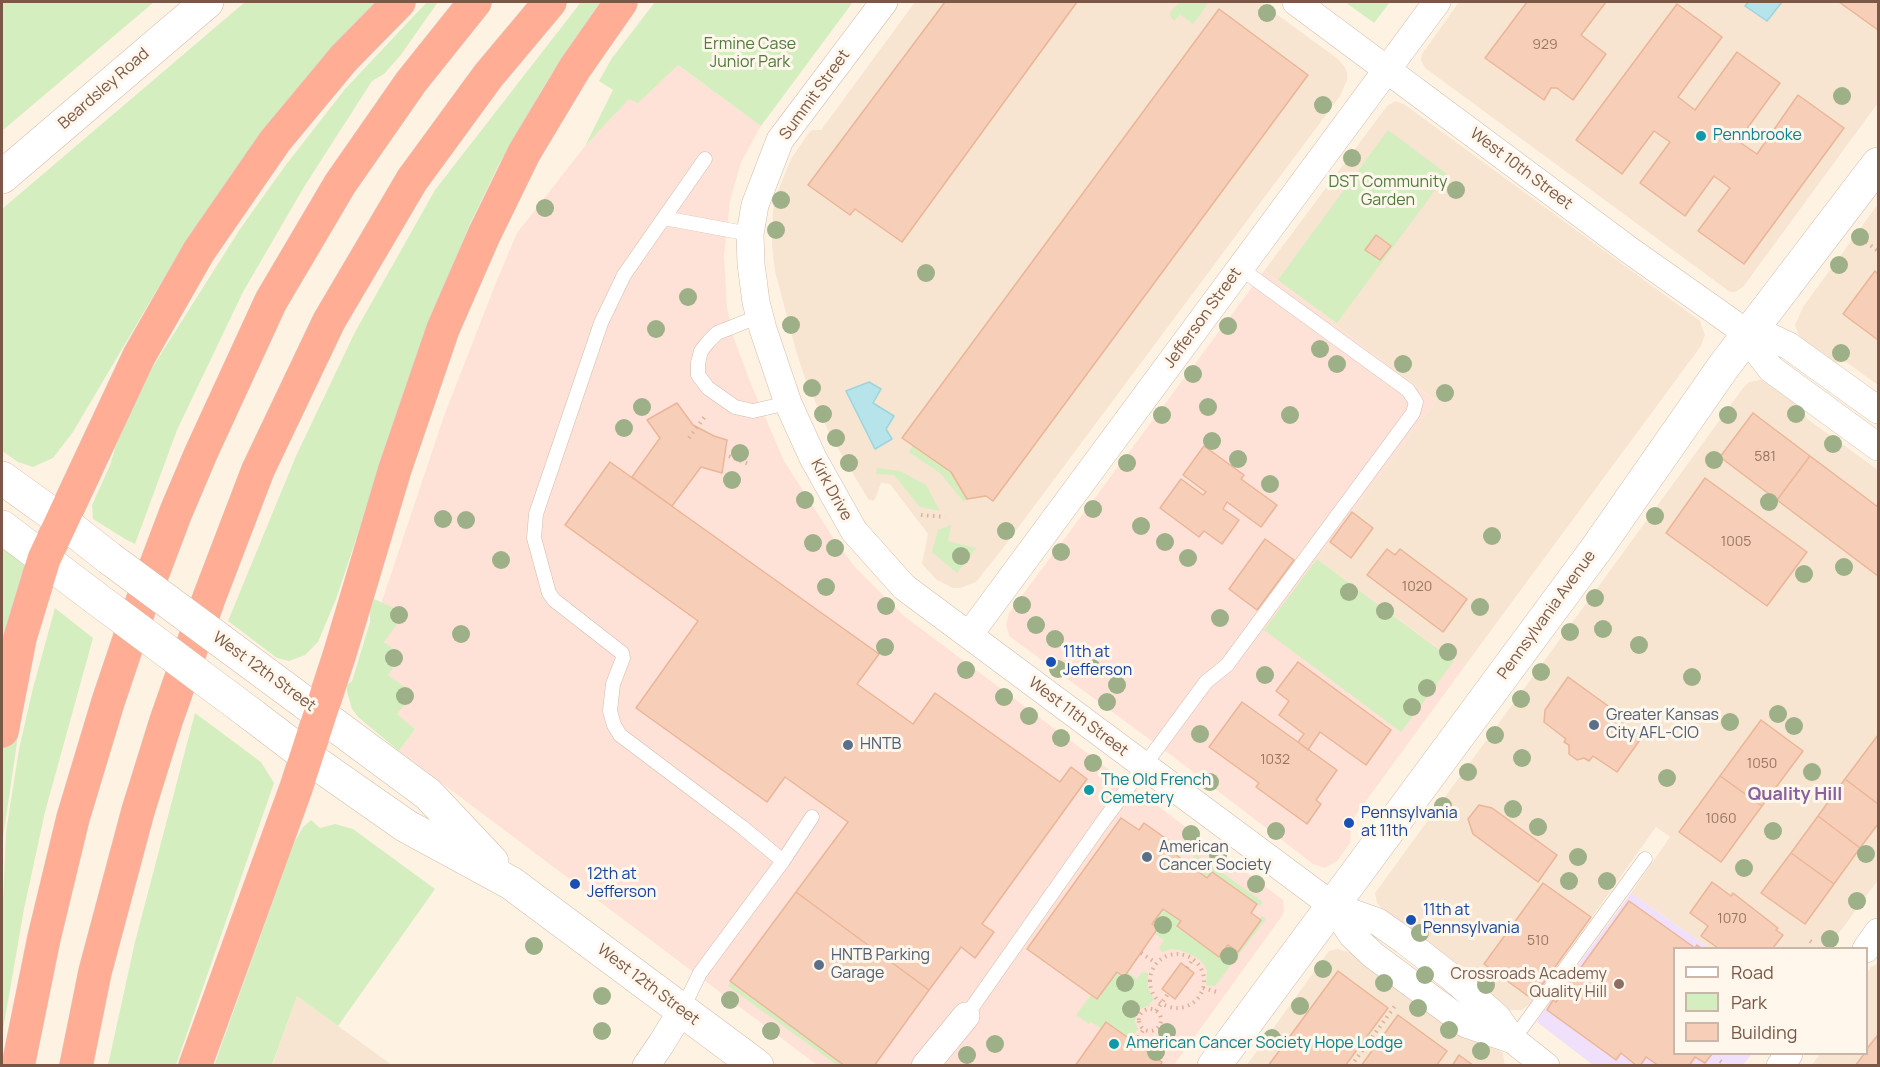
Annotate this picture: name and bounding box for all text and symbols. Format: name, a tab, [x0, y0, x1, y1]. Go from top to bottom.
park label: Ermine Case Junior Park	[704, 35, 796, 73]
house number: 929	[1532, 37, 1558, 53]
street label: Beardsley Road	[55, 44, 153, 134]
street label: Summit Street	[776, 46, 854, 144]
street label: West 10th Street	[1466, 124, 1576, 214]
place label: Pennbrooke	[1713, 126, 1802, 146]
marker: Pennbrooke	[1694, 129, 1708, 143]
park label: DST Community Garden	[1329, 173, 1447, 211]
street label: Jefferson Street	[1160, 264, 1246, 372]
house number: 581	[1754, 449, 1776, 465]
street label: Kirk Drive	[806, 456, 856, 524]
house number: 1005	[1721, 534, 1751, 550]
street label: Pennsylvania Avenue	[1494, 547, 1600, 683]
house number: 1020	[1402, 579, 1432, 595]
street label: West 12th Street	[209, 628, 319, 716]
place label: 11th at Jefferson	[1063, 643, 1132, 681]
marker: 11th at Jefferson	[1044, 655, 1058, 669]
street label: West 11th Street	[1024, 673, 1132, 761]
place label: Greater Kansas City AFL-CIO	[1606, 706, 1719, 744]
marker: Greater Kansas City AFL-CIO	[1587, 718, 1601, 732]
place label: HNTB	[860, 735, 901, 755]
marker: HNTB	[841, 738, 855, 752]
house number: 1032	[1260, 752, 1290, 768]
house number: 1050	[1747, 756, 1777, 772]
place label: The Old French Cemetery	[1101, 771, 1211, 809]
marker: The Old French Cemetery	[1082, 783, 1096, 797]
district label: Quality Hill	[1748, 784, 1842, 806]
place label: Pennsylvania at 11th	[1361, 804, 1458, 842]
house number: 1060	[1705, 811, 1737, 827]
marker: Pennsylvania at 11th	[1342, 816, 1356, 830]
place label: American Cancer Society	[1159, 838, 1271, 876]
marker: American Cancer Society	[1140, 850, 1154, 864]
place label: 12th at Jefferson	[587, 865, 656, 903]
marker: 12th at Jefferson	[568, 877, 582, 891]
place label: 11th at Pennsylvania	[1423, 901, 1520, 939]
house number: 1070	[1717, 911, 1747, 927]
marker: 11th at Pennsylvania	[1404, 913, 1418, 927]
house number: 510	[1527, 933, 1549, 949]
street label: West 12th Street	[593, 940, 703, 1030]
place label: HNTB Parking Garage	[831, 946, 930, 984]
legend	[1673, 947, 1868, 1055]
marker: HNTB Parking Garage	[812, 958, 826, 972]
text: Road	[1731, 960, 1774, 984]
place label: Crossroads Academy Quality Hill	[1451, 965, 1607, 1003]
marker: Crossroads Academy Quality Hill	[1612, 977, 1626, 991]
text: Park	[1731, 990, 1767, 1014]
text: Building	[1731, 1020, 1797, 1044]
place label: American Cancer Society Hope Lodge	[1126, 1034, 1403, 1054]
marker: American Cancer Society Hope Lodge	[1107, 1037, 1121, 1051]

